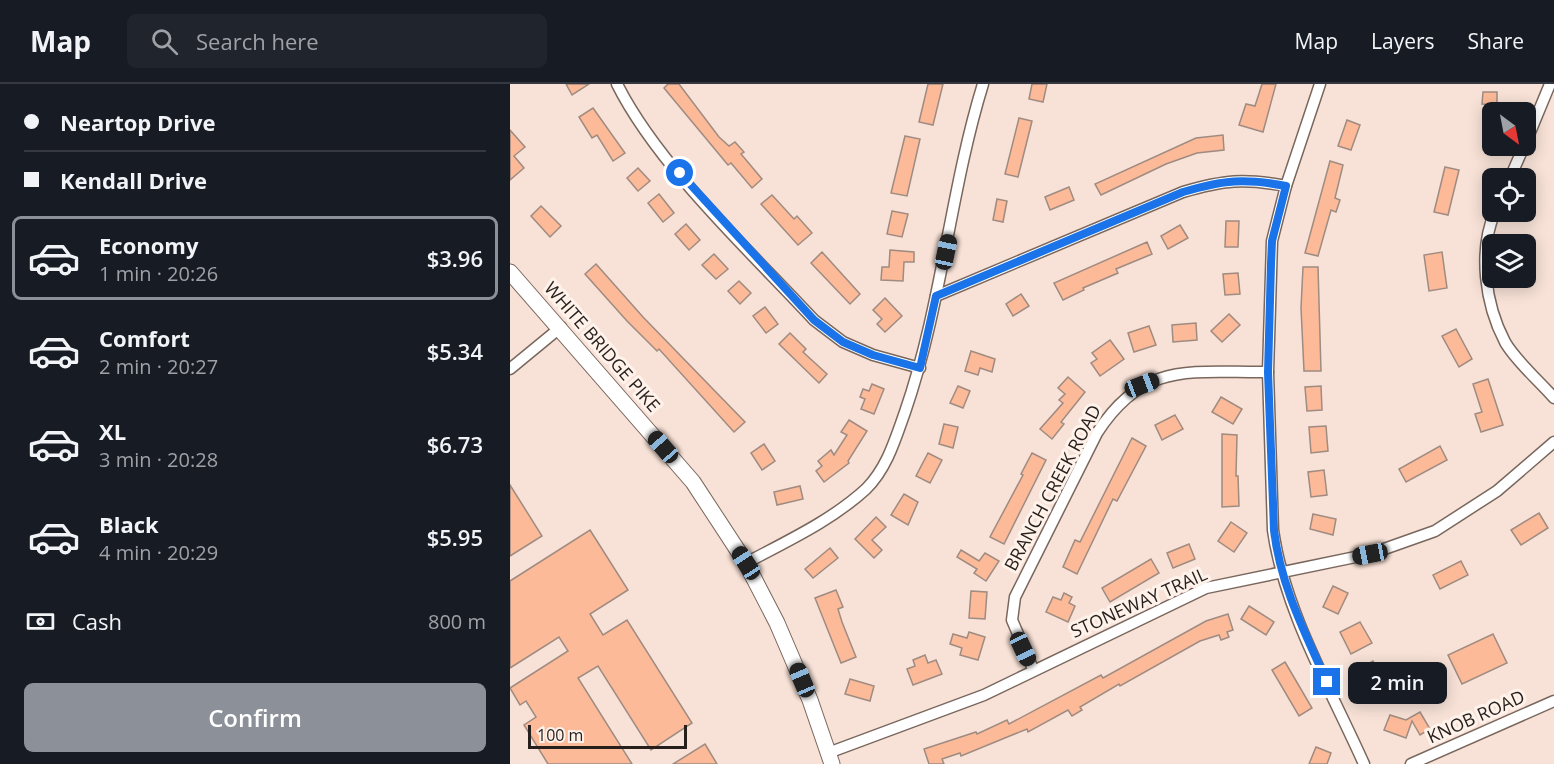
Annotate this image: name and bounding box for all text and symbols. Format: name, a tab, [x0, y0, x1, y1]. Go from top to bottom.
search box	[127, 14, 547, 68]
text: Map	[30, 22, 91, 60]
icon: search	[148, 25, 181, 58]
text: Search here	[196, 26, 319, 56]
text: Map	[1295, 27, 1338, 55]
text: Layers	[1371, 27, 1435, 55]
text: Share	[1468, 27, 1524, 55]
north arrow	[1482, 102, 1536, 156]
map controls	[1482, 102, 1536, 288]
text: Neartop Drive	[60, 107, 215, 137]
route start	[666, 159, 693, 186]
text: Kendall Drive	[60, 165, 207, 195]
button: locate	[1482, 168, 1536, 222]
text: Economy	[99, 230, 198, 260]
icon: car	[27, 231, 81, 285]
car	[933, 233, 959, 271]
button: layers	[1482, 234, 1536, 288]
text: $3.96	[427, 243, 483, 273]
text: 1 min · 20:26	[99, 260, 218, 287]
street label: WHITE BRIDGE PIKE	[540, 276, 666, 416]
text: Comfort	[99, 323, 190, 353]
icon: car	[27, 324, 81, 378]
text: $5.34	[427, 336, 483, 366]
text: 2 min · 20:27	[99, 353, 218, 380]
car	[1122, 370, 1162, 400]
street label: BRANCH CREEK ROAD	[998, 400, 1106, 575]
text: XL	[99, 416, 126, 446]
icon: car	[27, 417, 81, 471]
car	[644, 428, 682, 466]
text: $6.73	[427, 429, 483, 459]
text: 3 min · 20:28	[99, 446, 218, 473]
text: Black	[99, 509, 159, 539]
icon: car	[27, 510, 81, 564]
text: $5.95	[427, 522, 483, 552]
text: 4 min · 20:29	[99, 539, 218, 566]
car	[1351, 542, 1389, 566]
car	[729, 543, 763, 583]
street label: STONEWAY TRAIL	[1067, 561, 1211, 643]
icon: cash	[24, 605, 57, 638]
text: Cash	[72, 606, 122, 636]
text: 800 m	[428, 608, 486, 635]
car	[1007, 629, 1039, 669]
car	[787, 660, 817, 700]
callout: 2 min	[1348, 661, 1447, 703]
route end	[1313, 668, 1340, 695]
text: 2 min	[1371, 669, 1425, 696]
button: Confirm	[24, 683, 486, 752]
street label: KNOB ROAD	[1423, 684, 1528, 748]
scale bar	[528, 722, 687, 750]
text: 100 m	[537, 724, 583, 746]

